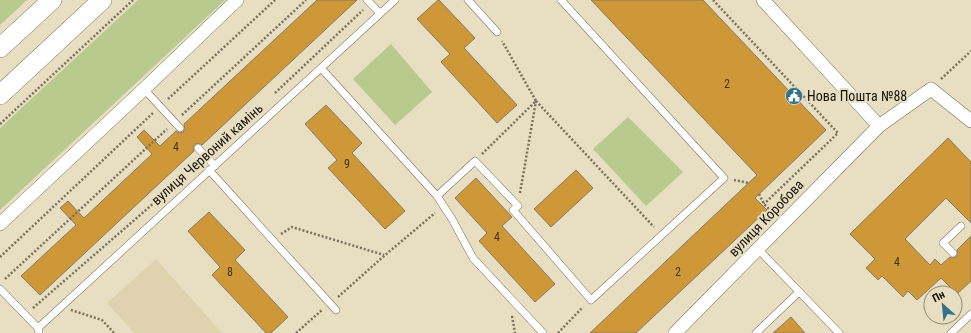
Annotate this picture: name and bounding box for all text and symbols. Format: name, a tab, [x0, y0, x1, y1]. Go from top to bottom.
house number: 2	[724, 77, 730, 91]
public building icon: Нова Пошта №88	[784, 86, 804, 106]
place label: Нова Пошта №88	[807, 88, 907, 104]
street label: вулиця Червоний камінь	[148, 100, 266, 208]
house number: 4	[173, 140, 179, 154]
house number: 9	[344, 157, 350, 171]
street label: вулиця Коробова	[725, 176, 807, 260]
house number: 4	[494, 230, 500, 244]
house number: 4	[894, 255, 900, 269]
house number: 8	[227, 265, 233, 279]
house number: 2	[675, 265, 681, 279]
north arrow	[923, 285, 963, 325]
text: Пн	[930, 288, 947, 305]

